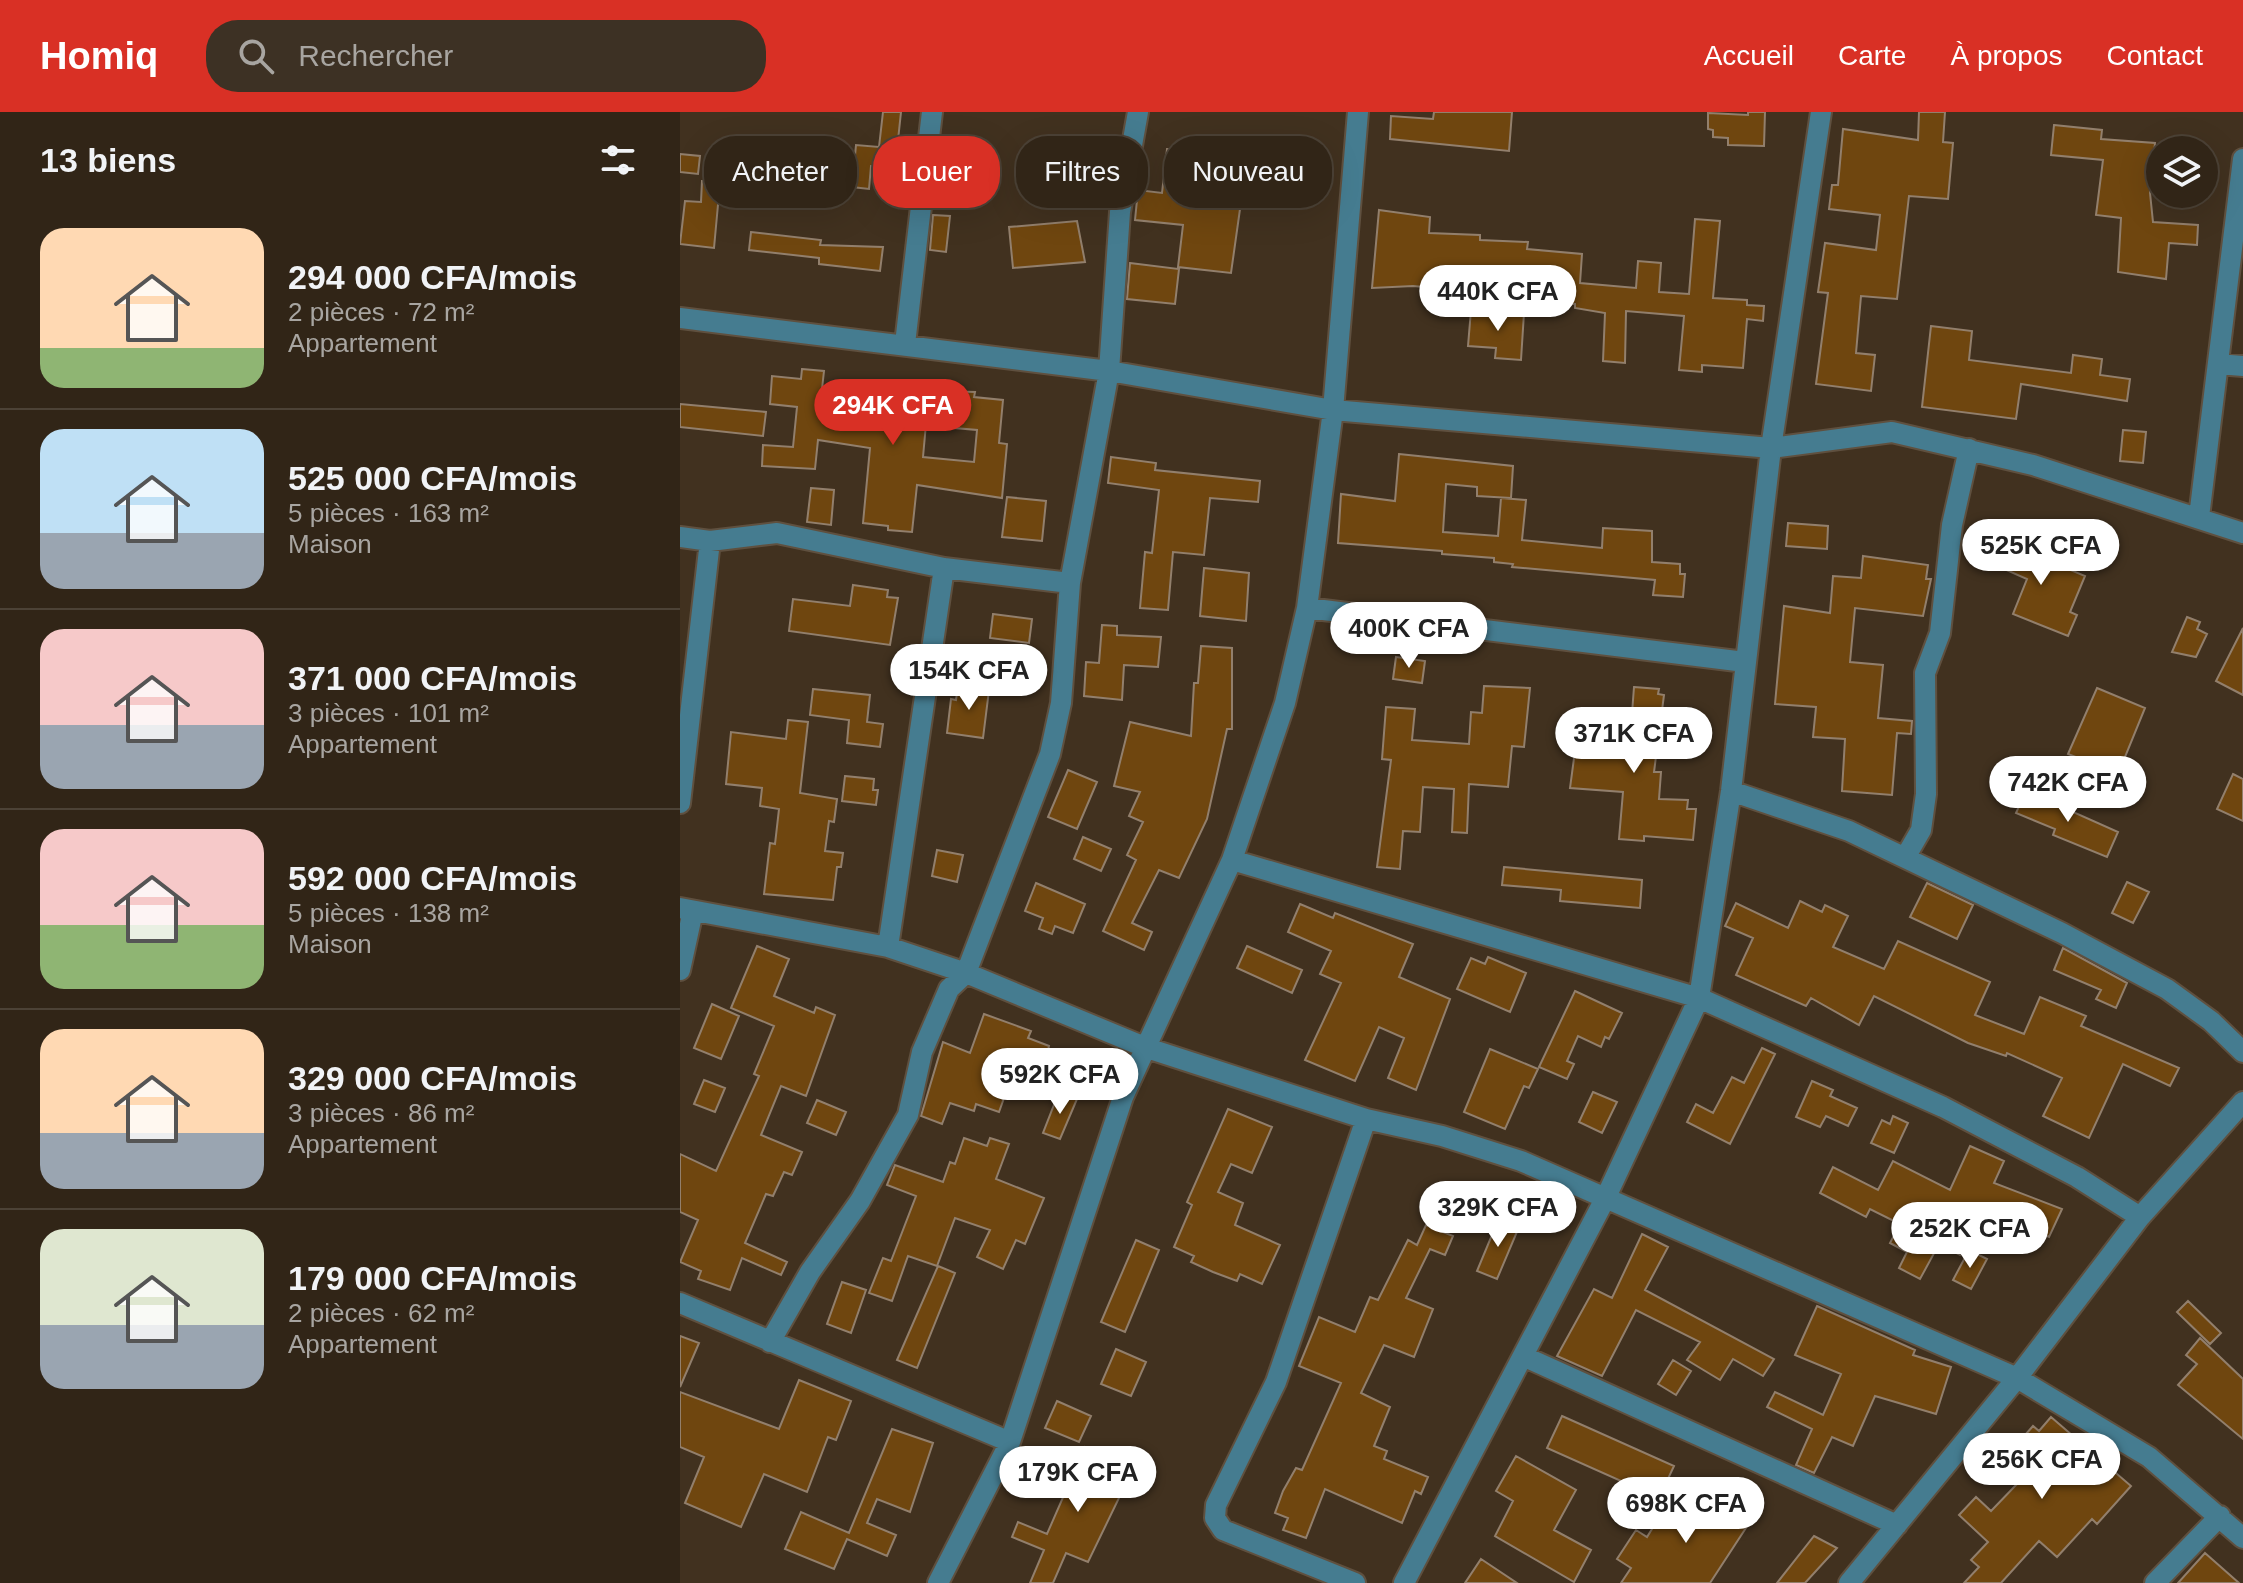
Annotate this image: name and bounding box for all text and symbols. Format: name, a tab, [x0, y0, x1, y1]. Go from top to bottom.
search box	[206, 20, 766, 92]
icon: search	[234, 34, 278, 78]
text: Homiq	[40, 35, 158, 77]
text: Rechercher	[298, 39, 453, 72]
text: Accueil	[1704, 40, 1794, 71]
text: Carte	[1838, 40, 1906, 71]
text: À propos	[1950, 40, 2063, 71]
text: Contact	[2107, 40, 2203, 71]
chip: Acheter	[704, 136, 857, 208]
chip: Louer	[873, 136, 1000, 208]
chip: Filtres	[1016, 136, 1148, 208]
chip: Nouveau	[1164, 136, 1332, 208]
map controls	[2146, 136, 2218, 208]
button: layers	[2146, 136, 2218, 208]
icon: filters	[596, 138, 640, 182]
text: 13 biens	[40, 141, 176, 179]
text: 294 000 CFA/mois	[288, 258, 577, 296]
icon: home	[104, 260, 200, 356]
pin: 440K CFA	[1415, 265, 1581, 333]
text: 440K CFA	[1437, 276, 1559, 306]
text: 2 pièces · 72 m²	[288, 297, 474, 327]
text: Appartement	[288, 328, 437, 358]
pin: 294K CFA	[810, 379, 976, 447]
text: 294K CFA	[832, 390, 954, 420]
text: 525 000 CFA/mois	[288, 459, 577, 497]
icon: home	[104, 461, 200, 557]
text: 5 pièces · 163 m²	[288, 498, 489, 528]
pin: 525K CFA	[1958, 519, 2124, 587]
text: Maison	[288, 529, 372, 559]
text: 525K CFA	[1980, 530, 2102, 560]
pin: 400K CFA	[1326, 602, 1492, 670]
text: 400K CFA	[1348, 613, 1470, 643]
pin: 154K CFA	[886, 644, 1052, 712]
text: 154K CFA	[908, 655, 1030, 685]
text: 371 000 CFA/mois	[288, 659, 577, 697]
icon: home	[104, 661, 200, 757]
text: 3 pièces · 101 m²	[288, 698, 489, 728]
pin: 371K CFA	[1551, 707, 1717, 775]
text: 371K CFA	[1573, 718, 1695, 748]
text: Appartement	[288, 729, 437, 759]
pin: 742K CFA	[1985, 756, 2151, 824]
text: 742K CFA	[2007, 767, 2129, 797]
text: 592 000 CFA/mois	[288, 859, 577, 897]
icon: home	[104, 861, 200, 957]
text: 5 pièces · 138 m²	[288, 898, 489, 928]
text: Maison	[288, 929, 372, 959]
pin: 592K CFA	[977, 1048, 1143, 1116]
text: 329 000 CFA/mois	[288, 1059, 577, 1097]
text: 592K CFA	[999, 1059, 1121, 1089]
icon: home	[104, 1061, 200, 1157]
text: 3 pièces · 86 m²	[288, 1098, 474, 1128]
text: Appartement	[288, 1129, 437, 1159]
pin: 329K CFA	[1415, 1181, 1581, 1249]
text: 329K CFA	[1437, 1192, 1559, 1222]
pin: 252K CFA	[1887, 1202, 2053, 1270]
text: 252K CFA	[1909, 1213, 2031, 1243]
text: 179 000 CFA/mois	[288, 1259, 577, 1297]
icon: home	[104, 1261, 200, 1357]
text: 2 pièces · 62 m²	[288, 1298, 474, 1328]
text: Appartement	[288, 1329, 437, 1359]
pin: 256K CFA	[1959, 1433, 2125, 1501]
text: 256K CFA	[1981, 1444, 2103, 1474]
pin: 179K CFA	[995, 1446, 1161, 1514]
text: 179K CFA	[1017, 1457, 1139, 1487]
pin: 698K CFA	[1603, 1477, 1769, 1545]
text: 698K CFA	[1625, 1488, 1747, 1518]

